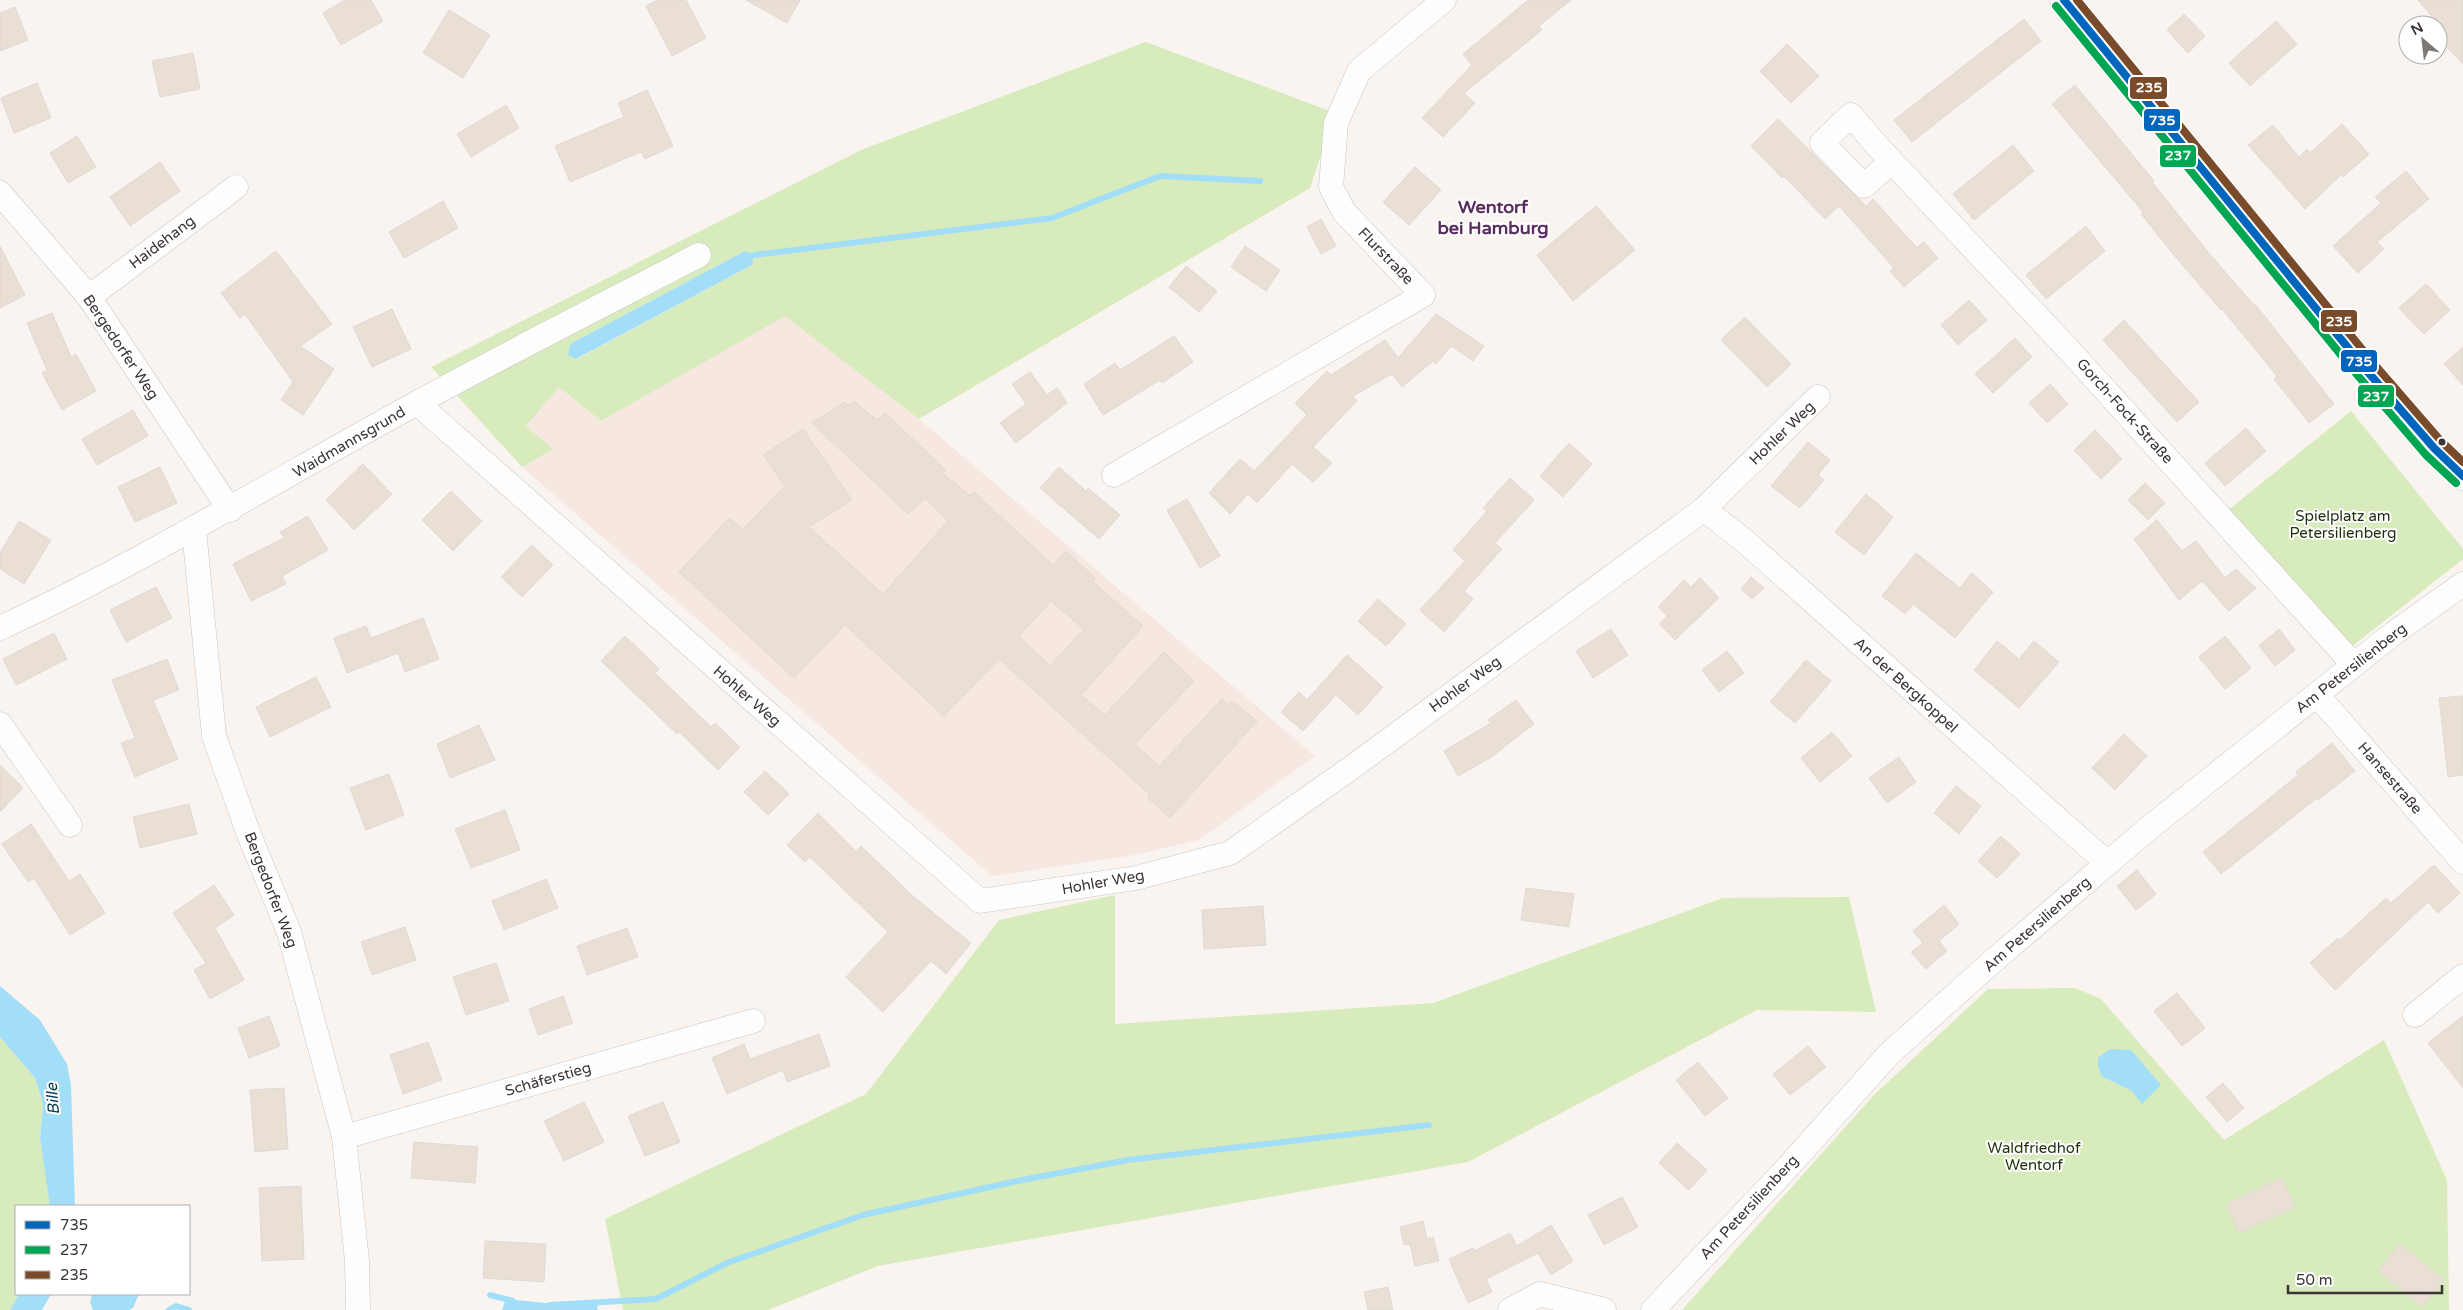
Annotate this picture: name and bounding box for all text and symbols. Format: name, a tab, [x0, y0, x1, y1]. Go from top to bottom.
north arrow	[2398, 15, 2448, 65]
text: N	[2408, 19, 2426, 39]
line badge: 235	[2129, 76, 2168, 100]
text: 235	[2136, 79, 2162, 96]
line badge: 735	[2143, 108, 2181, 132]
text: 735	[2149, 112, 2175, 129]
line badge: 237	[2159, 144, 2197, 168]
text: 237	[2165, 147, 2191, 164]
district label: Wentorf bei Hamburg	[1437, 196, 1549, 239]
street label: Haidehang	[126, 211, 198, 273]
street label: Flurstraße	[1354, 224, 1418, 288]
street label: Bergedorfer Weg	[79, 291, 163, 403]
line badge: 235	[2320, 309, 2358, 333]
text: 235	[2326, 313, 2352, 330]
line badge: 735	[2340, 349, 2378, 373]
text: 735	[2346, 353, 2372, 370]
street label: Gorch-Fock-Straße	[2073, 355, 2177, 467]
line badge: 237	[2357, 384, 2395, 408]
text: 237	[2363, 388, 2389, 405]
street label: Hohler Weg	[1746, 397, 1818, 469]
street label: Waidmannsgrund	[290, 403, 408, 481]
unlabelled marker	[2437, 437, 2447, 447]
park label: Spielplatz am Petersilienberg	[2289, 507, 2397, 542]
street label: Am Petersilienberg	[2292, 619, 2410, 717]
street label: An der Bergkoppel	[1850, 634, 1962, 736]
street label: Hohler Weg	[1426, 652, 1504, 716]
street label: Hohler Weg	[710, 662, 784, 730]
street label: Hansestraße	[2354, 738, 2426, 818]
street label: Bergedorfer Weg	[241, 830, 301, 950]
street label: Hohler Weg	[1060, 866, 1146, 898]
street label: Am Petersilienberg	[1980, 873, 2094, 975]
street label: Schäferstieg	[503, 1058, 593, 1100]
water label: Bille	[42, 1081, 64, 1116]
park label: Waldfriedhof Wentorf	[1987, 1139, 2081, 1174]
street label: Am Petersilienberg	[1696, 1151, 1802, 1263]
legend	[15, 1205, 190, 1295]
text: 735	[60, 1216, 88, 1234]
text: 237	[60, 1241, 88, 1259]
scale bar	[2288, 1262, 2442, 1294]
text: 235	[60, 1266, 88, 1284]
text: 50 m	[2296, 1271, 2333, 1289]

